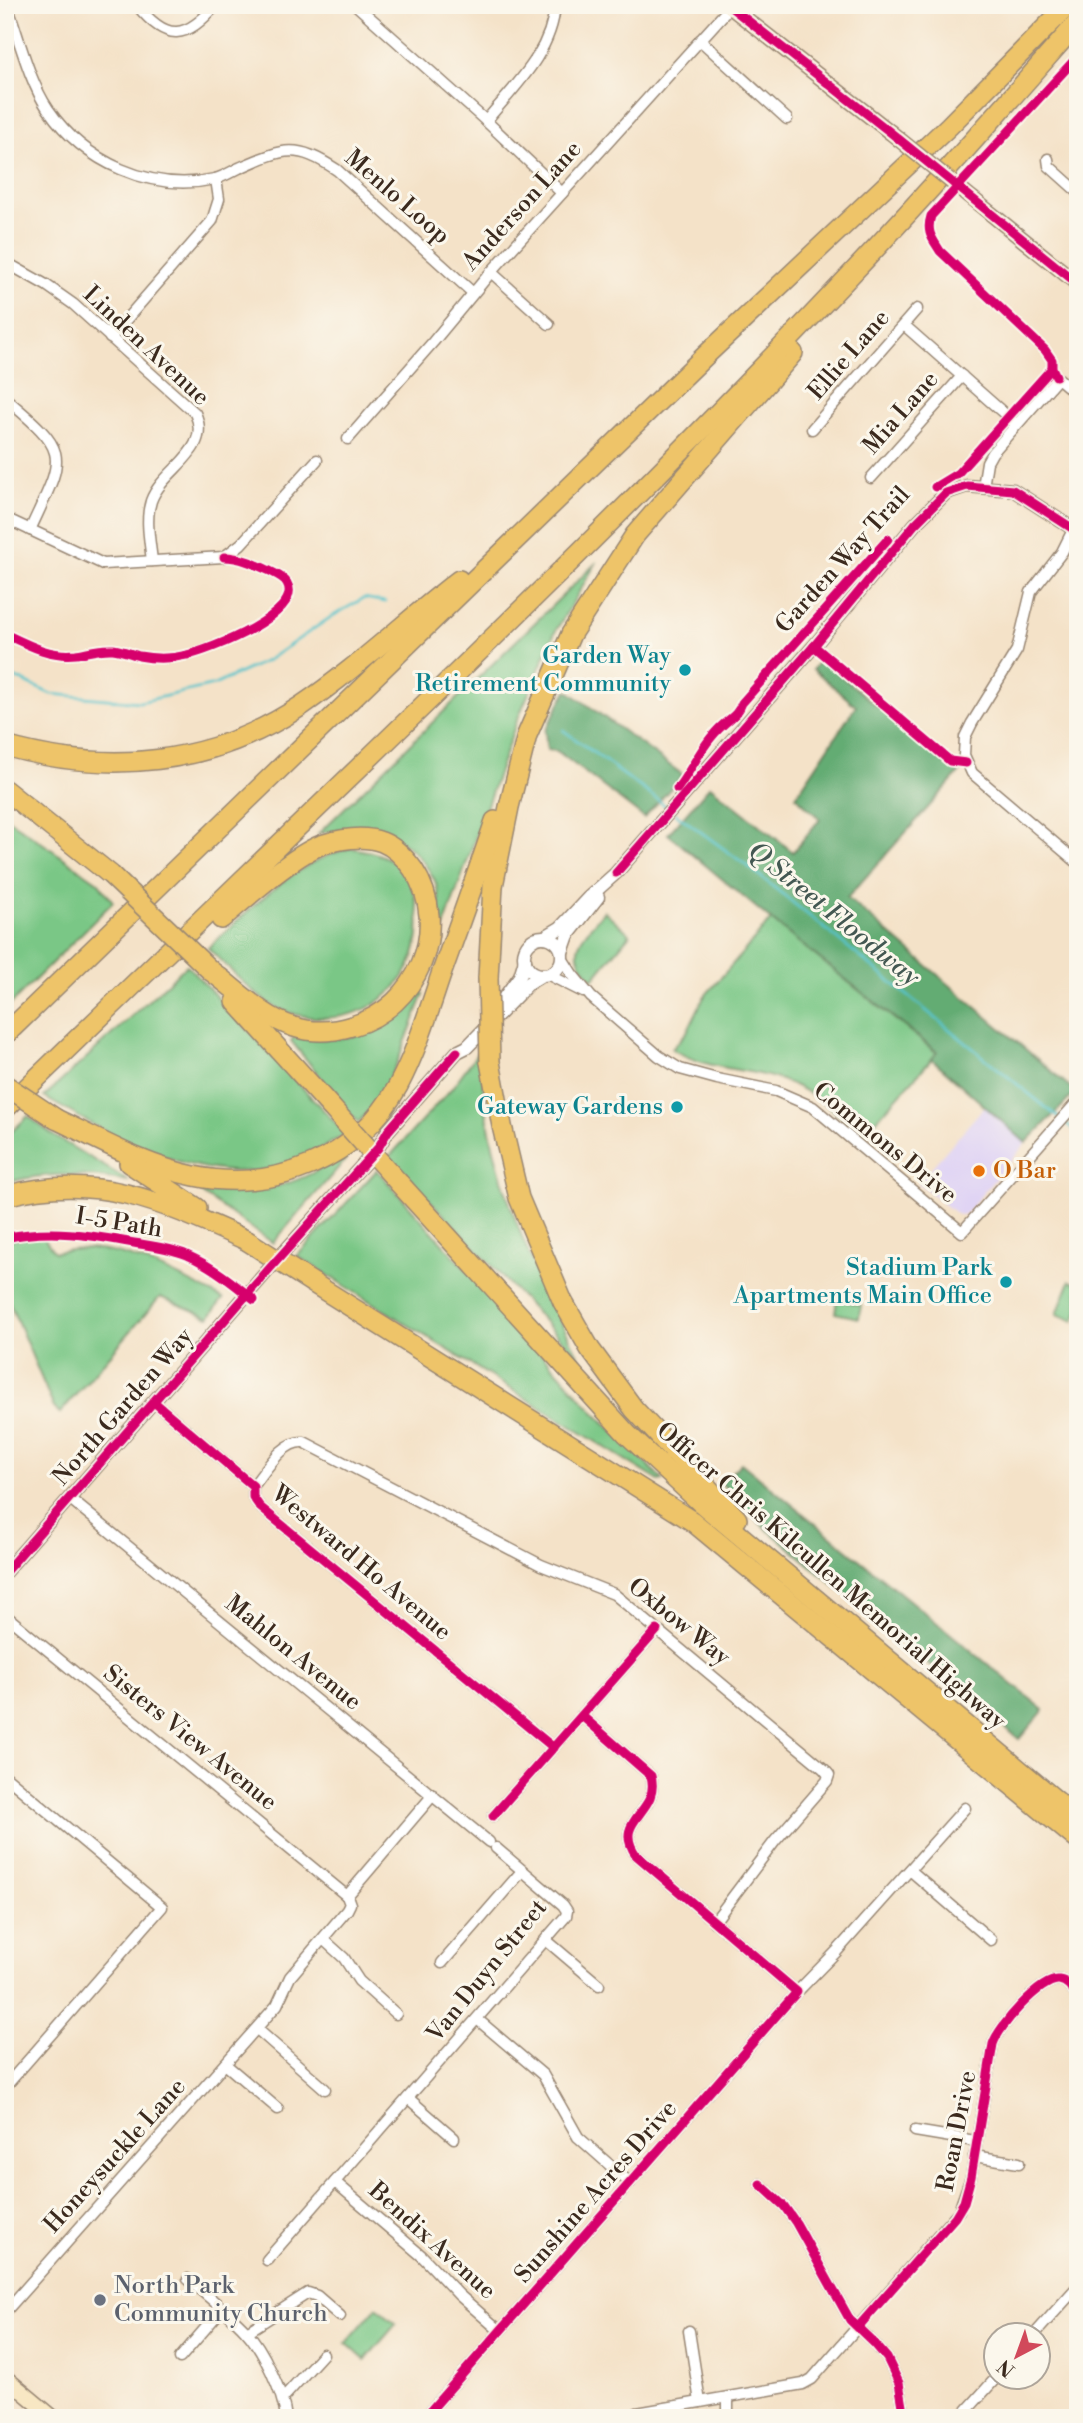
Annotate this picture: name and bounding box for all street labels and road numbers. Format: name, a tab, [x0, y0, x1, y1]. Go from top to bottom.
street label: Anderson Lane	[455, 135, 588, 278]
street label: Menlo Loop	[338, 143, 456, 251]
street label: Linden Avenue	[76, 280, 216, 412]
street label: Ellie Lane	[802, 304, 896, 406]
street label: Mia Lane	[857, 365, 945, 461]
street label: Garden Way Trail	[769, 480, 917, 640]
street label: Commons Drive	[807, 1076, 963, 1210]
street label: I-5 Path	[74, 1201, 164, 1245]
street label: North Garden Way	[46, 1322, 200, 1492]
street label: Officer Chris Kilcullen Memorial Highway	[650, 1416, 1012, 1736]
street label: Westward Ho Avenue	[264, 1478, 457, 1647]
street label: Oxbow Way	[622, 1572, 736, 1673]
street label: Mahlon Avenue	[219, 1589, 367, 1717]
street label: Sisters View Avenue	[97, 1659, 283, 1817]
street label: Van Duyn Street	[420, 1893, 554, 2049]
street label: Roan Drive	[931, 2068, 983, 2194]
street label: Honeysuckle Lane	[38, 2072, 192, 2240]
street label: Sunshine Acres Drive	[508, 2094, 684, 2290]
street label: Bendix Avenue	[361, 2175, 502, 2306]

